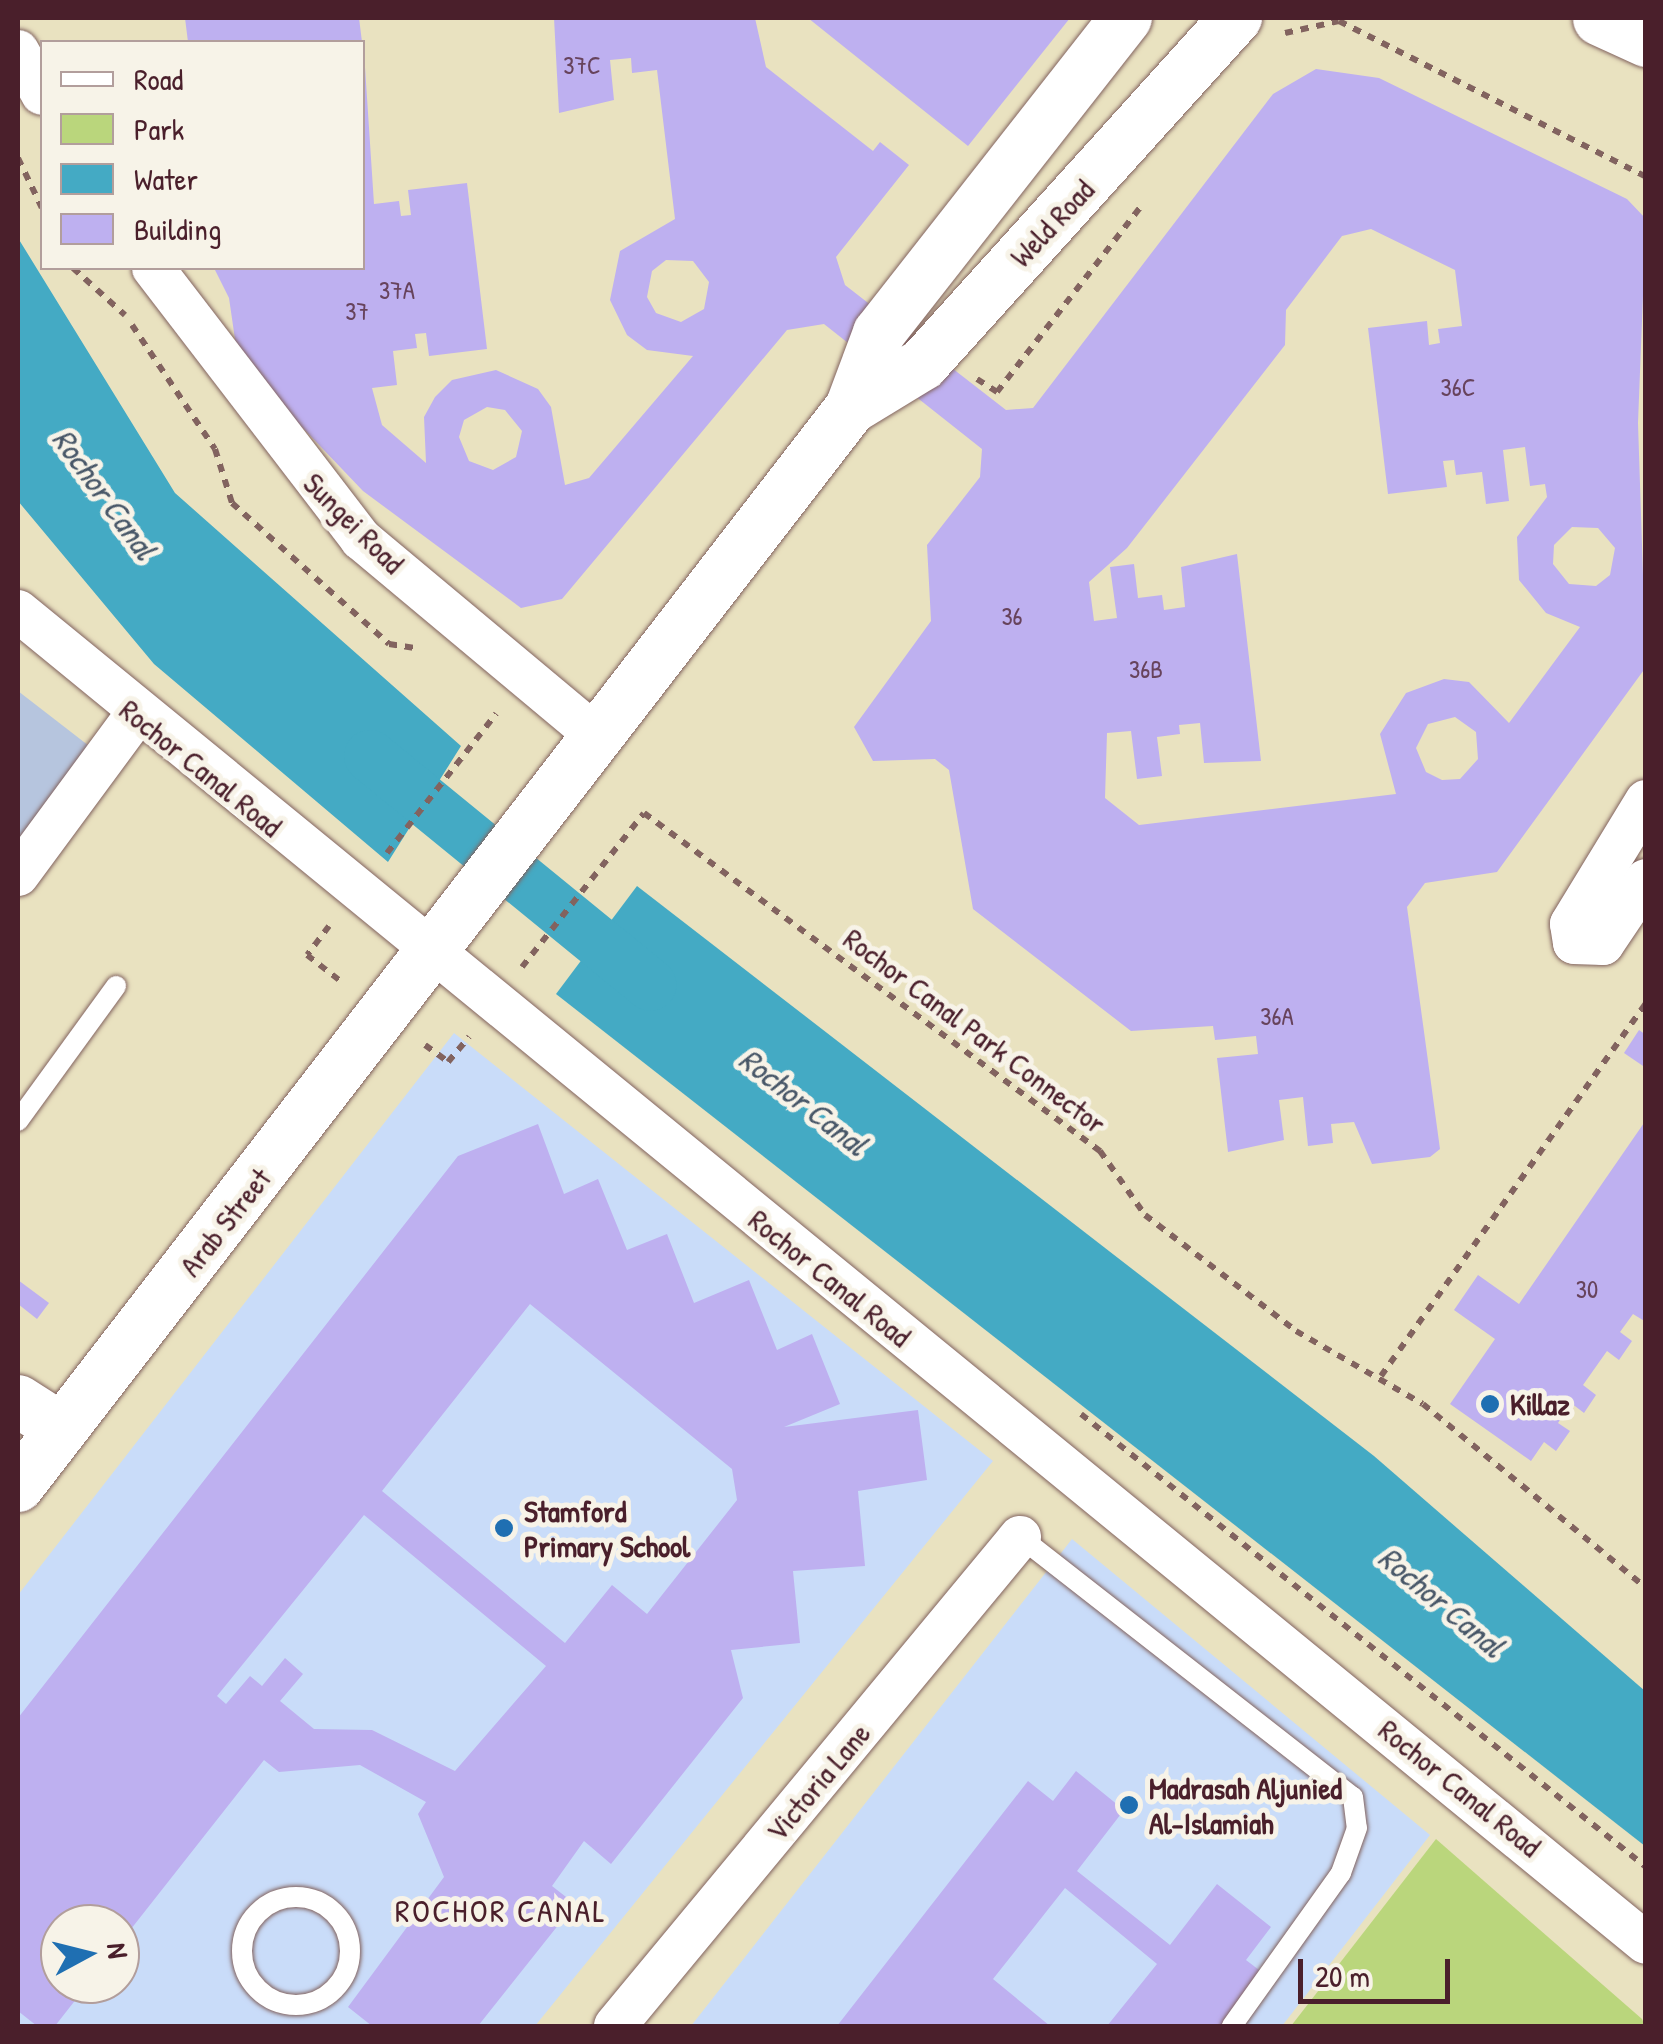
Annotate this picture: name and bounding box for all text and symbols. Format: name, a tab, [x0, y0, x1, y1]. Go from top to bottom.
legend	[40, 40, 365, 270]
house number: 37C	[563, 50, 601, 80]
text: Road	[134, 59, 183, 99]
text: Park	[134, 109, 184, 149]
text: Water	[134, 159, 198, 199]
street label: Weld Road	[1003, 172, 1101, 274]
text: Building	[134, 209, 221, 249]
house number: 37A	[379, 275, 415, 305]
house number: 37	[345, 296, 369, 326]
house number: 36C	[1441, 372, 1475, 402]
water label: Rochor Canal	[44, 421, 164, 567]
street label: Sungei Road	[296, 465, 412, 581]
house number: 36	[1001, 601, 1023, 631]
house number: 36B	[1129, 654, 1163, 684]
street label: Rochor Canal Road	[113, 692, 289, 844]
street label: Rochor Canal Park Connector	[837, 921, 1113, 1141]
house number: 36A	[1260, 1001, 1294, 1031]
water label: Rochor Canal	[732, 1040, 874, 1164]
street label: Arab Street	[172, 1161, 278, 1283]
street label: Rochor Canal Road	[742, 1202, 918, 1354]
house number: 30	[1576, 1274, 1598, 1304]
place label: Killaz	[1510, 1386, 1570, 1422]
marker: Killaz	[1479, 1393, 1501, 1415]
place label: Stamford Primary School	[524, 1493, 690, 1564]
marker: Stamford Primary School	[493, 1517, 515, 1539]
water label: Rochor Canal	[1371, 1539, 1511, 1665]
street label: Rochor Canal Road	[1372, 1712, 1548, 1864]
street label: Victoria Lane	[758, 1716, 878, 1848]
place label: Madrasah Aljunied Al-Islamiah	[1149, 1770, 1342, 1840]
marker: Madrasah Aljunied Al-Islamiah	[1118, 1794, 1140, 1816]
district label: ROCHOR CANAL	[395, 1892, 607, 1930]
north arrow	[40, 1904, 140, 2004]
scale bar	[1303, 1939, 1456, 2001]
text: N	[98, 1941, 138, 1960]
text: 20 m	[1315, 1956, 1370, 1996]

